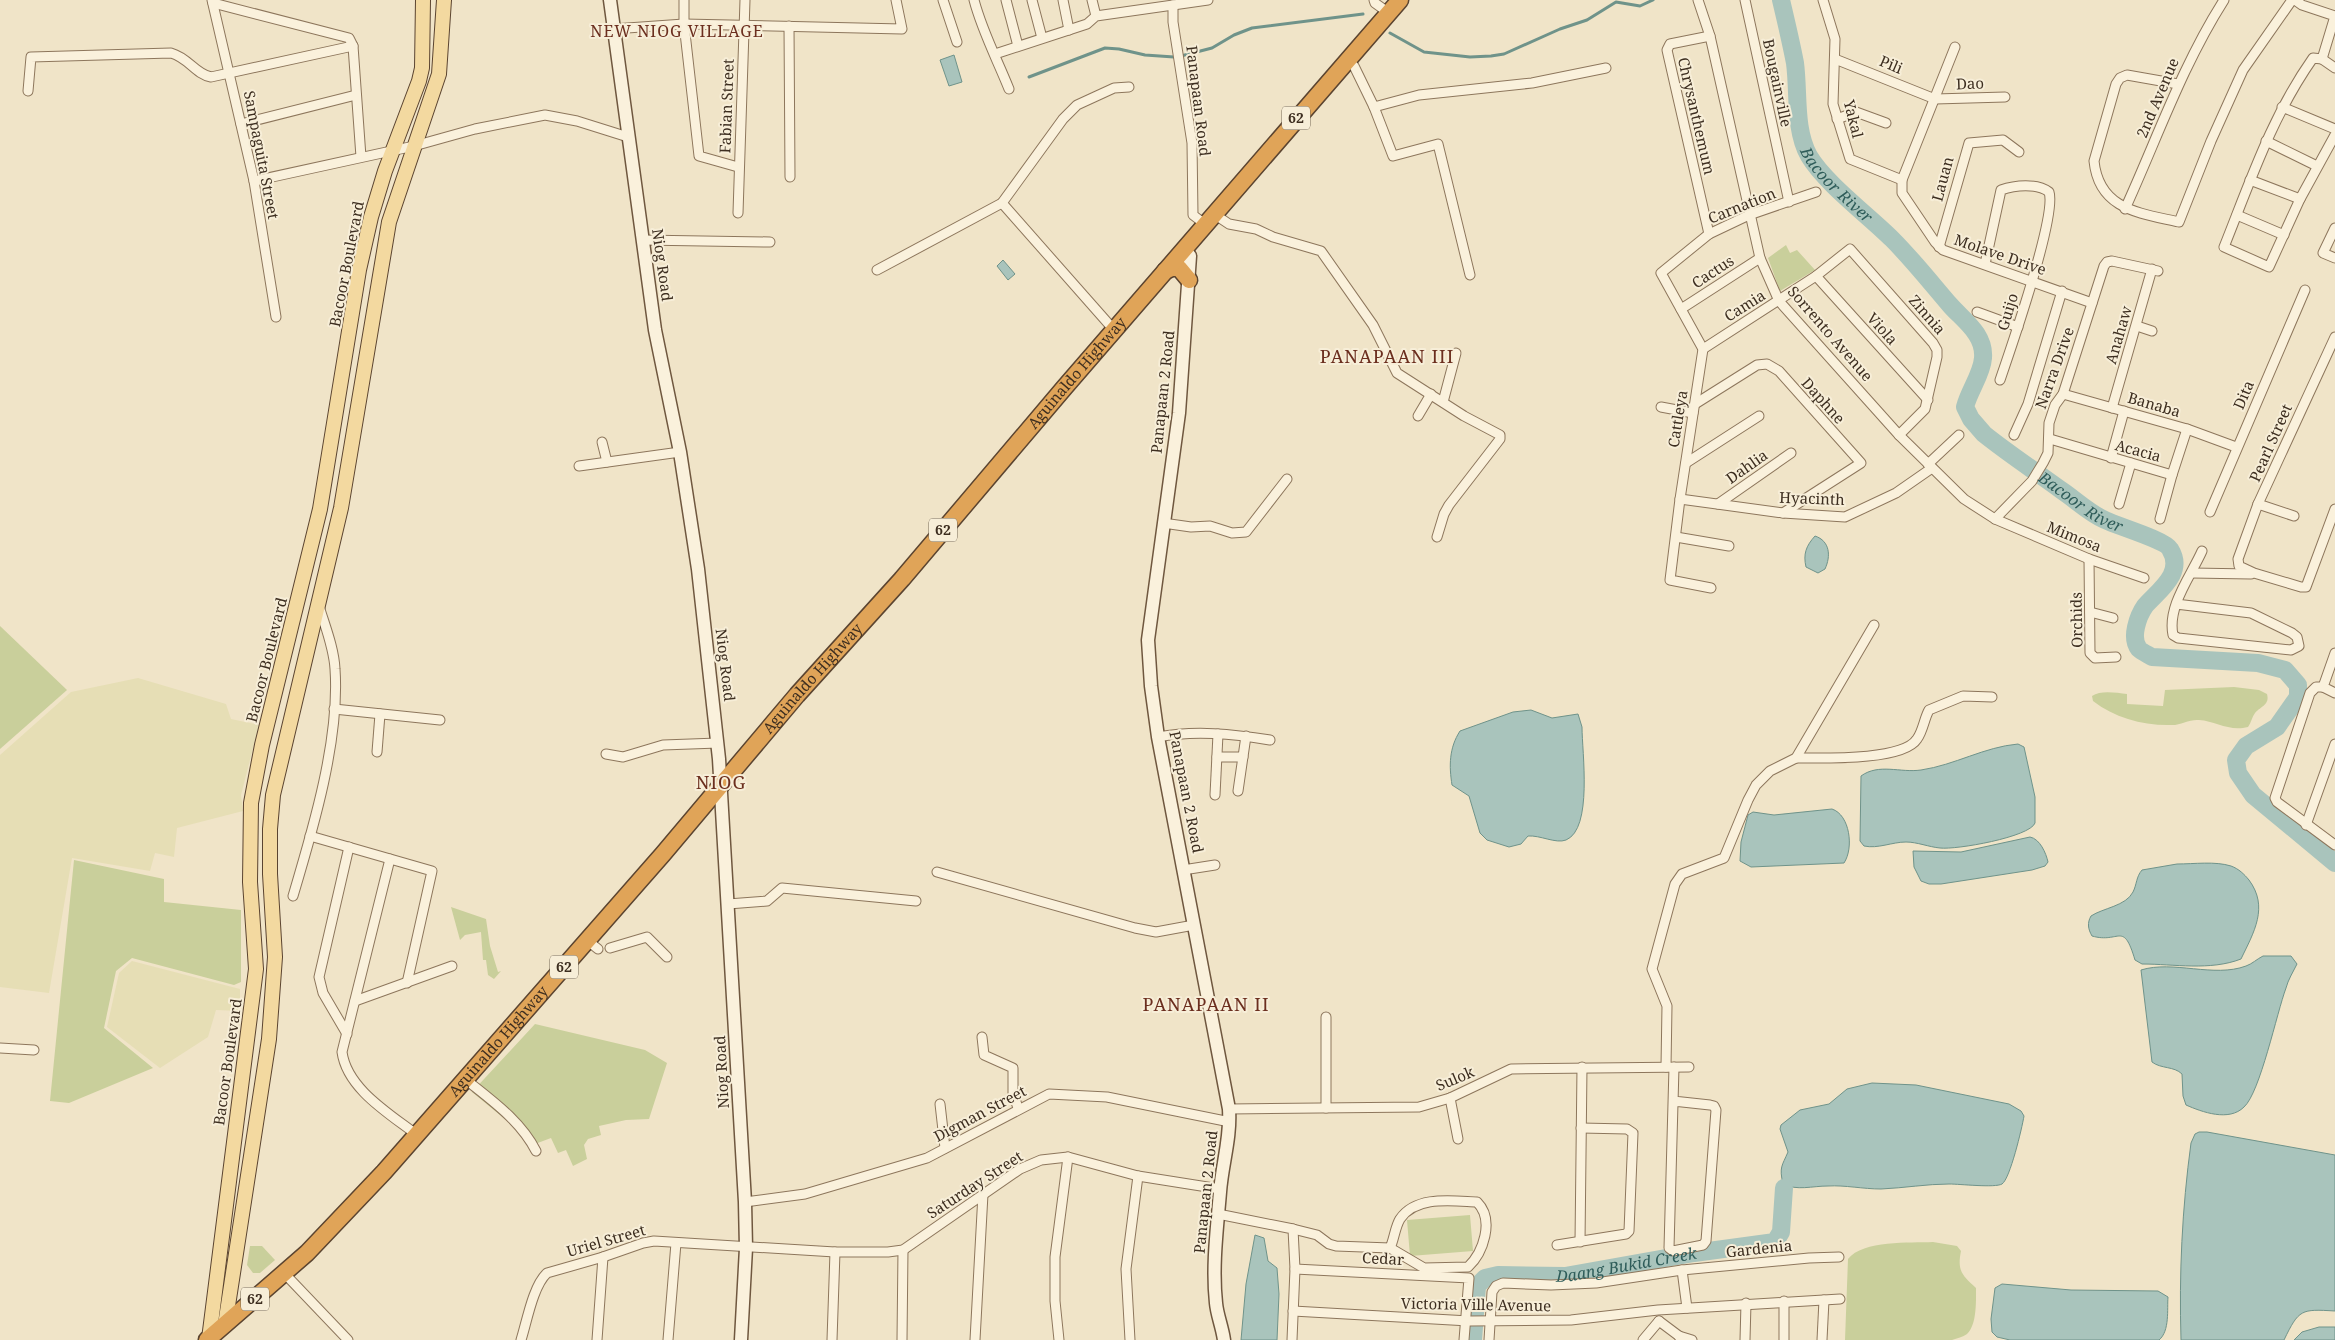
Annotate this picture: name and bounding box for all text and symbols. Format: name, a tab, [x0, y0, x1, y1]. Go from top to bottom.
district label: NEW NIOG VILLAGE	[590, 20, 764, 42]
street label: Bougainville	[1759, 37, 1797, 129]
street label: Panapaan Road	[1182, 44, 1216, 157]
street label: Pili	[1877, 50, 1906, 78]
street label: Chrysanthemum	[1674, 55, 1720, 176]
street label: 2nd Avenue	[2131, 55, 2183, 141]
street label: Fabian Street	[714, 58, 738, 154]
street label: Dao	[1956, 73, 1984, 93]
street label: Sampaguita Street	[240, 89, 284, 221]
street label: Yakal	[1839, 97, 1868, 140]
road number: 62	[1282, 106, 1310, 130]
water label: Bacoor River	[1795, 142, 1878, 228]
street label: Lauan	[1926, 154, 1958, 203]
street label: Carnation	[1705, 182, 1779, 228]
street label: Bacoor Boulevard	[324, 199, 368, 329]
street label: Niog Road	[648, 227, 678, 302]
street label: Molave Drive	[1952, 229, 2049, 279]
street label: Cactus	[1687, 250, 1738, 292]
street label: Sorrento Avenue	[1784, 281, 1878, 385]
street label: Camia	[1720, 285, 1769, 326]
street label: Zinnia	[1905, 290, 1950, 338]
street label: Guijo	[1992, 291, 2022, 333]
street label: Anahaw	[2100, 303, 2136, 366]
street label: Viola	[1863, 308, 1902, 349]
street label: Aguinaldo Highway	[1023, 312, 1130, 433]
street label: Narra Drive	[2030, 324, 2078, 411]
street label: Panapaan 2 Road	[1146, 329, 1178, 454]
district label: PANAPAAN III	[1320, 344, 1454, 368]
street label: Daphne	[1798, 373, 1850, 428]
street label: Dita	[2228, 377, 2258, 412]
street label: Banaba	[2126, 387, 2183, 421]
street label: Cattleya	[1663, 389, 1691, 449]
street label: Pearl Street	[2244, 401, 2296, 485]
street label: Acacia	[2113, 434, 2163, 466]
street label: Dahlia	[1722, 445, 1771, 488]
water label: Bacoor River	[2033, 466, 2127, 537]
street label: Hyacinth	[1779, 487, 1846, 509]
street label: Mimosa	[2044, 516, 2105, 556]
road number: 62	[929, 518, 957, 542]
street label: Orchids	[2066, 592, 2086, 648]
street label: Bacoor Boulevard	[241, 595, 291, 724]
street label: Aguinaldo Highway	[758, 618, 867, 737]
street label: Niog Road	[712, 627, 740, 702]
street label: Panapaan 2 Road	[1165, 729, 1209, 854]
district label: NIOG	[696, 770, 746, 794]
road number: 62	[550, 956, 578, 979]
street label: Aguinaldo Highway	[444, 981, 552, 1100]
district label: PANAPAAN II	[1142, 992, 1270, 1016]
street label: Bacoor Boulevard	[208, 997, 246, 1127]
street label: Niog Road	[709, 1035, 733, 1109]
street label: Sulok	[1432, 1061, 1477, 1095]
street label: Digman Street	[930, 1080, 1029, 1146]
street label: Panapaan 2 Road	[1189, 1129, 1221, 1254]
street label: Saturday Street	[923, 1146, 1026, 1223]
street label: Uriel Street	[564, 1219, 647, 1261]
street label: Gardenia	[1725, 1235, 1793, 1261]
water label: Daang Bukid Creek	[1555, 1242, 1699, 1287]
street label: Cedar	[1362, 1247, 1405, 1269]
road number: 62	[241, 1288, 269, 1310]
street label: Victoria Ville Avenue	[1401, 1293, 1551, 1315]

